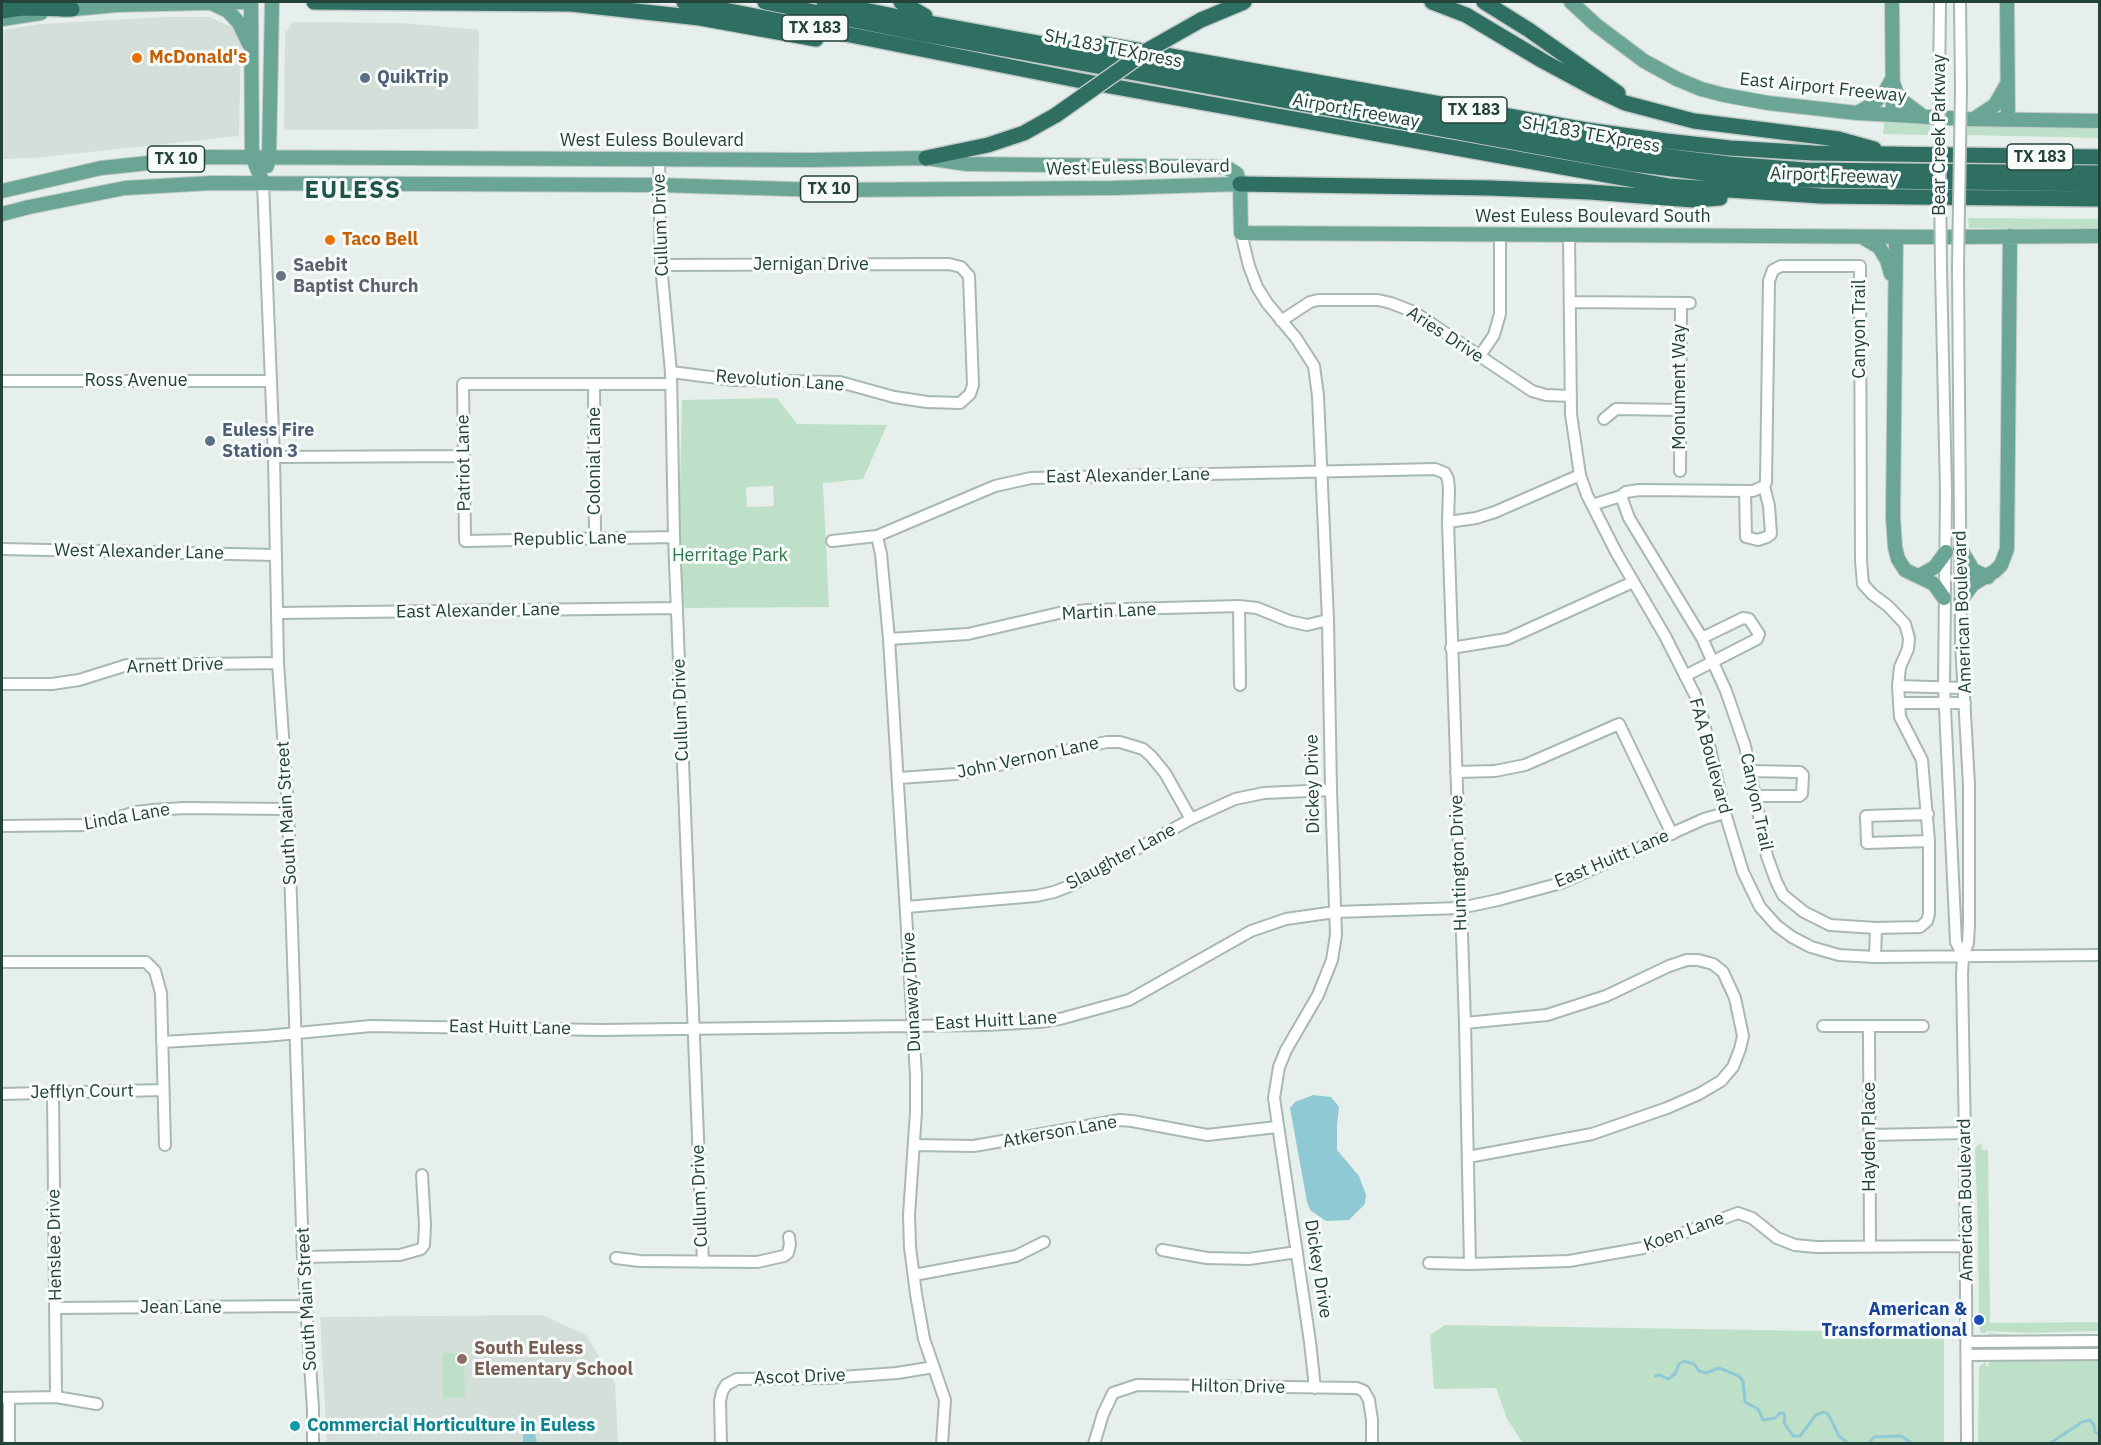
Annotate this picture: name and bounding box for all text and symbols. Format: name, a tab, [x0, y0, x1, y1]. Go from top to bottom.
road number: TX 183	[782, 15, 848, 41]
street label: SH 183 TEXpress	[1042, 25, 1184, 73]
place label: McDonald's	[149, 47, 247, 69]
marker: McDonald's	[130, 51, 144, 65]
street label: Bear Creek Parkway	[1929, 54, 1951, 216]
place label: QuikTrip	[377, 67, 449, 89]
street label: East Airport Freeway	[1738, 68, 1908, 108]
marker: QuikTrip	[358, 71, 372, 85]
street label: Airport Freeway	[1291, 89, 1421, 133]
road number: TX 183	[1441, 97, 1507, 123]
street label: SH 183 TEXpress	[1520, 112, 1662, 158]
street label: West Euless Boulevard	[560, 130, 744, 152]
road number: TX 183	[2007, 144, 2073, 170]
road number: TX 10	[148, 146, 204, 172]
street label: West Euless Boulevard	[1046, 156, 1230, 180]
street label: Airport Freeway	[1769, 163, 1899, 189]
street label: Cullum Drive	[648, 173, 674, 277]
road number: TX 10	[800, 176, 858, 202]
district label: EULESS	[304, 177, 402, 205]
street label: West Euless Boulevard South	[1475, 206, 1711, 228]
place label: Taco Bell	[342, 229, 418, 251]
marker: Taco Bell	[323, 233, 337, 247]
street label: Jernigan Drive	[753, 254, 869, 276]
place label: Saebit Baptist Church	[293, 255, 419, 298]
marker: Saebit Baptist Church	[274, 269, 288, 283]
street label: Canyon Trail	[1849, 279, 1871, 379]
street label: Aries Drive	[1403, 302, 1487, 368]
street label: Monument Way	[1669, 324, 1691, 450]
street label: Revolution Lane	[715, 366, 845, 396]
street label: Ross Avenue	[84, 370, 188, 392]
street label: Colonial Lane	[584, 407, 606, 515]
street label: Patriot Lane	[452, 414, 476, 512]
place label: Euless Fire Station 3	[222, 420, 314, 462]
marker: Euless Fire Station 3	[203, 434, 217, 448]
street label: East Alexander Lane	[1046, 464, 1210, 488]
street label: Republic Lane	[513, 527, 627, 551]
street label: American Boulevard	[1949, 530, 1977, 694]
street label: West Alexander Lane	[54, 540, 224, 564]
park label: Herritage Park	[672, 545, 788, 567]
street label: East Alexander Lane	[396, 599, 560, 623]
street label: Martin Lane	[1061, 599, 1157, 625]
street label: Arnett Drive	[126, 654, 224, 678]
street label: Cullum Drive	[668, 658, 694, 762]
street label: FAA Boulevard	[1684, 696, 1736, 816]
street label: John Vernon Lane	[955, 732, 1101, 784]
street label: Dickey Drive	[1301, 734, 1325, 834]
street label: South Main Street	[272, 740, 302, 886]
street label: Canyon Trail	[1735, 751, 1777, 853]
street label: Huntington Drive	[1446, 795, 1472, 931]
street label: Linda Lane	[82, 799, 172, 835]
street label: Slaughter Lane	[1063, 819, 1179, 895]
street label: East Huitt Lane	[1552, 825, 1672, 893]
street label: Dunaway Drive	[898, 931, 926, 1053]
street label: East Huitt Lane	[934, 1007, 1058, 1035]
street label: East Huitt Lane	[449, 1016, 571, 1040]
street label: Jefflyn Court	[30, 1080, 134, 1104]
street label: Hayden Place	[1859, 1082, 1881, 1192]
street label: Atkerson Lane	[1001, 1111, 1119, 1153]
street label: American Boulevard	[1954, 1118, 1978, 1282]
street label: Cullum Drive	[687, 1144, 713, 1248]
street label: Henslee Drive	[43, 1189, 67, 1301]
street label: Koen Lane	[1641, 1207, 1727, 1257]
street label: Dickey Drive	[1300, 1218, 1336, 1320]
street label: South Main Street	[292, 1226, 322, 1372]
street label: Jean Lane	[140, 1297, 222, 1319]
place label: American & Transformational	[1822, 1299, 1967, 1342]
marker: American & Transformational	[1972, 1313, 1986, 1327]
place label: South Euless Elementary School	[474, 1338, 633, 1380]
marker: South Euless Elementary School	[455, 1352, 469, 1366]
street label: Ascot Drive	[754, 1365, 846, 1389]
street label: Hilton Drive	[1191, 1375, 1285, 1399]
place label: Commercial Horticulture in Euless	[307, 1415, 595, 1437]
marker: Commercial Horticulture in Euless	[288, 1419, 302, 1433]

